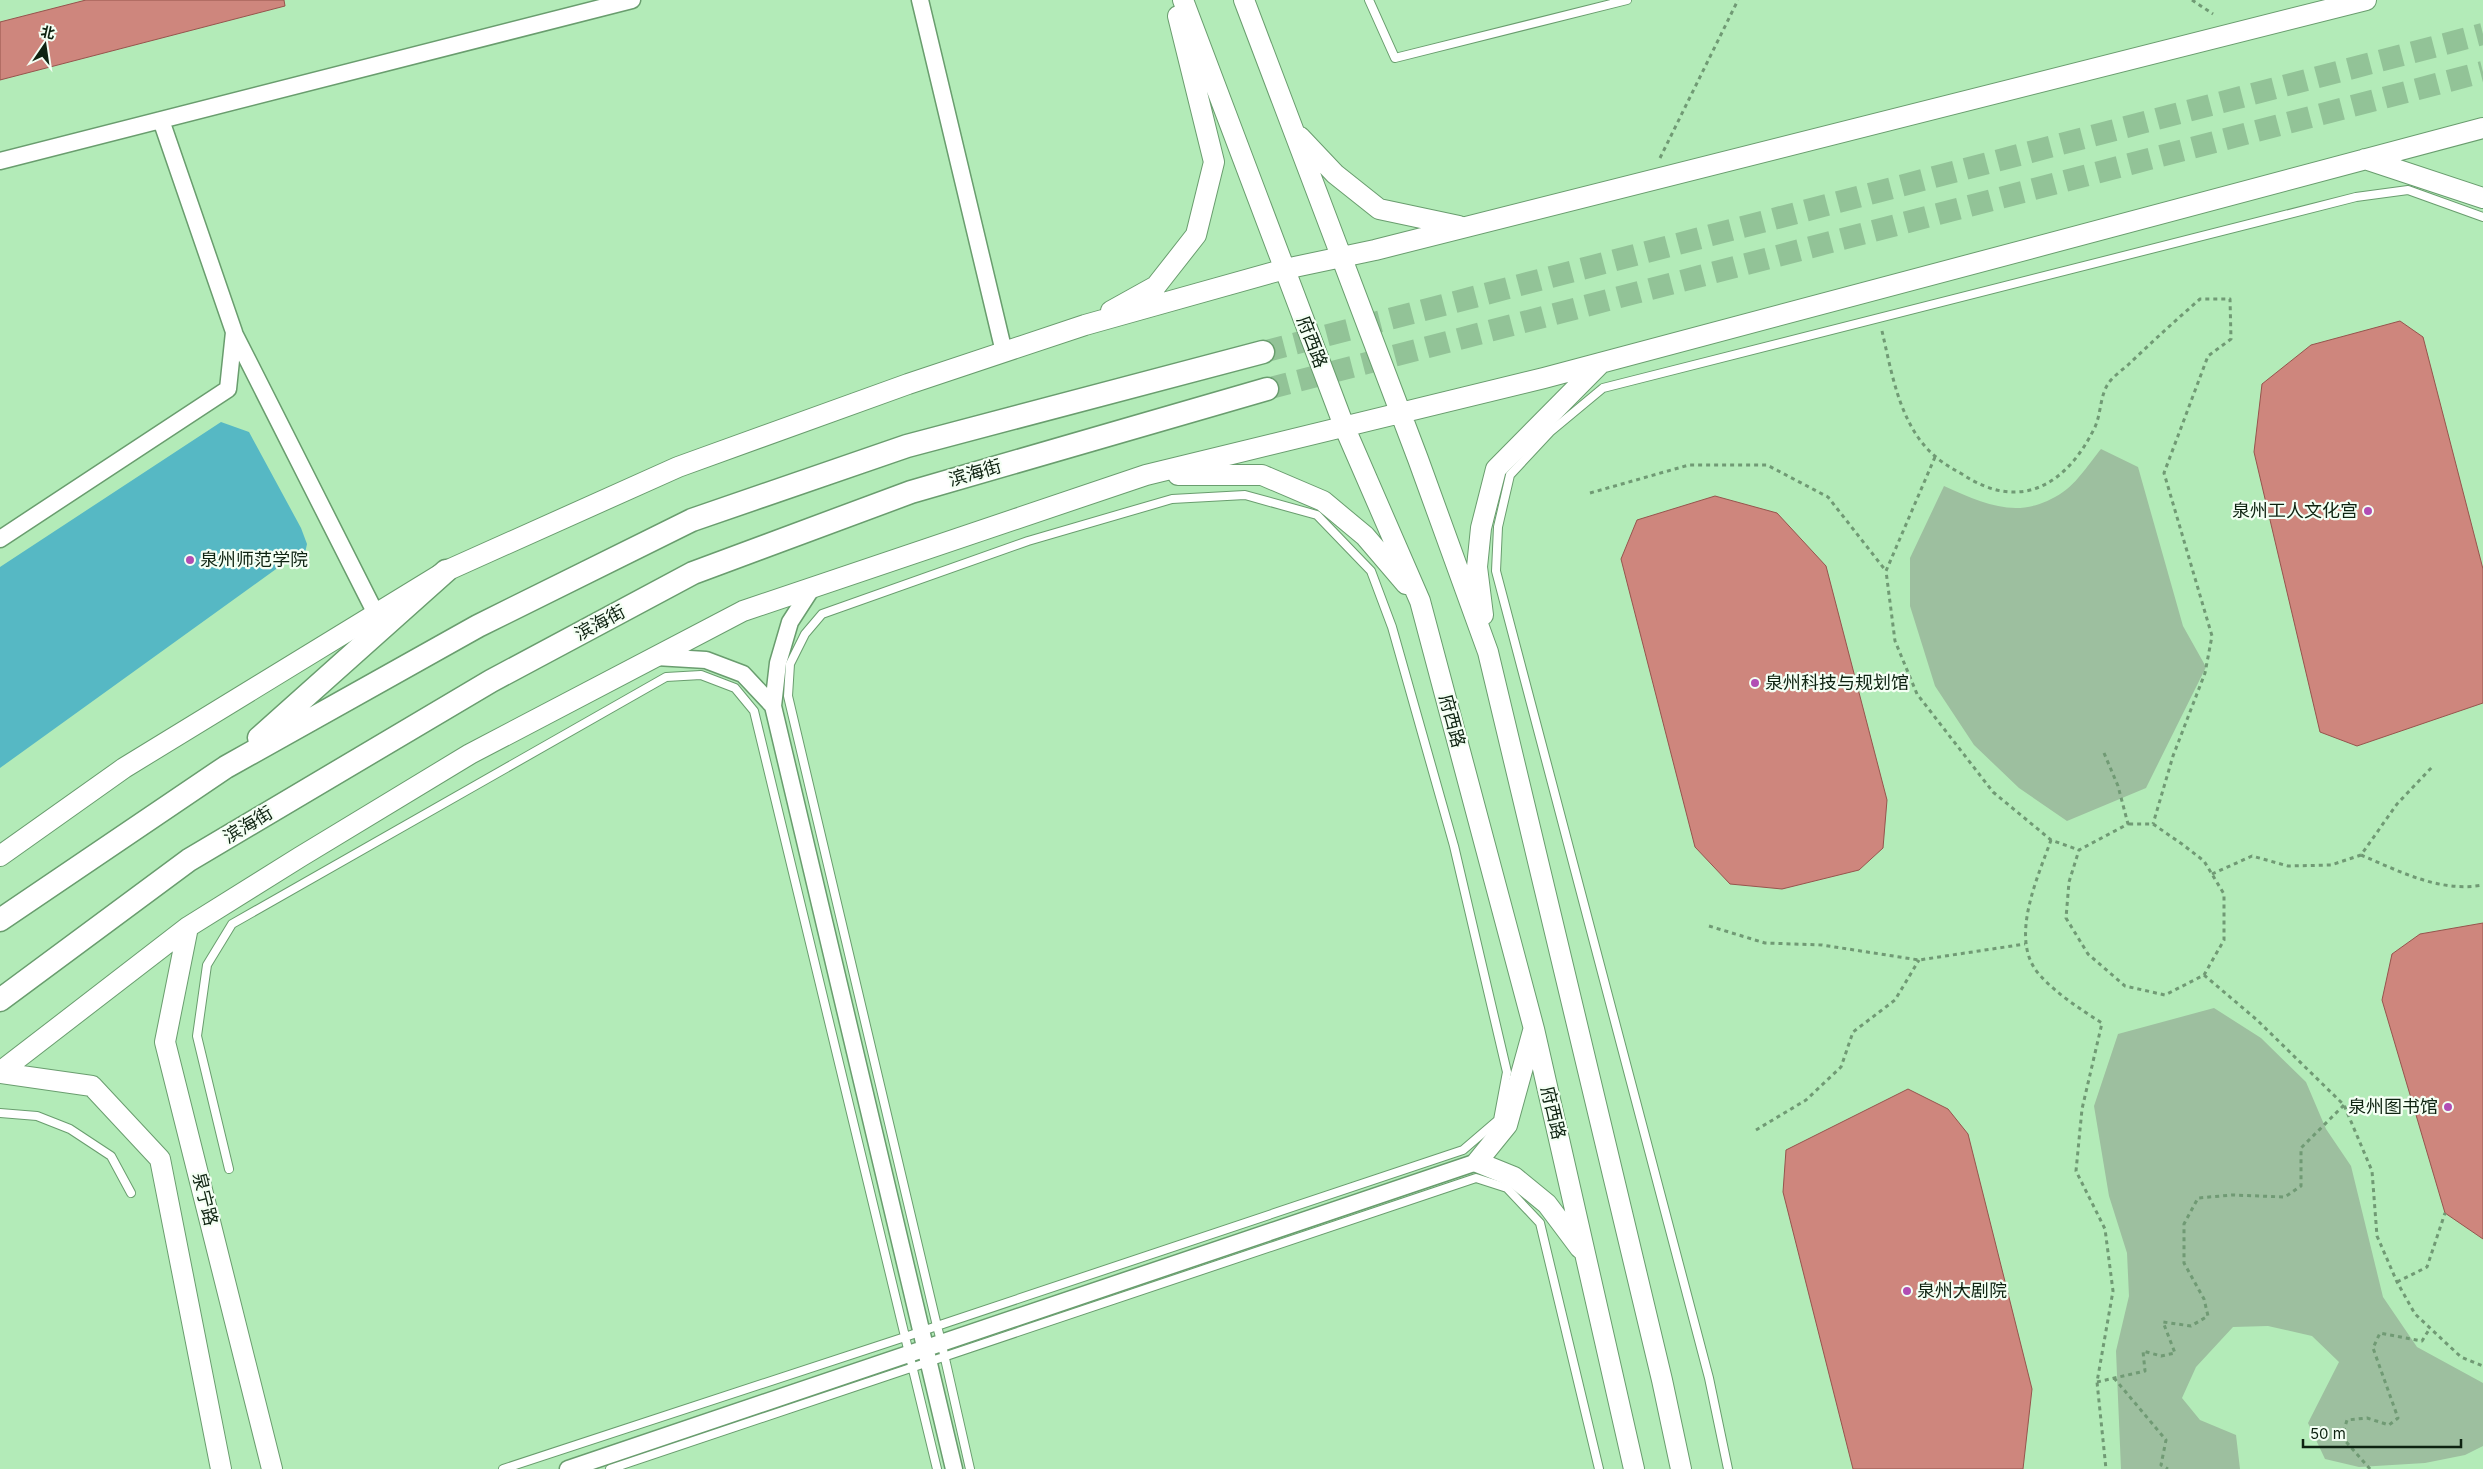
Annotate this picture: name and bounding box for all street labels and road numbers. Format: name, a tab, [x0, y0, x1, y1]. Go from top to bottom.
street label: 府西路	[1293, 313, 1332, 371]
street label: 滨海街	[946, 455, 1004, 490]
street label: 滨海街	[571, 601, 629, 645]
street label: 府西路	[1435, 692, 1470, 750]
street label: 滨海街	[219, 802, 276, 847]
street label: 府西路	[1537, 1084, 1570, 1142]
street label: 泉宁路	[189, 1170, 222, 1228]

